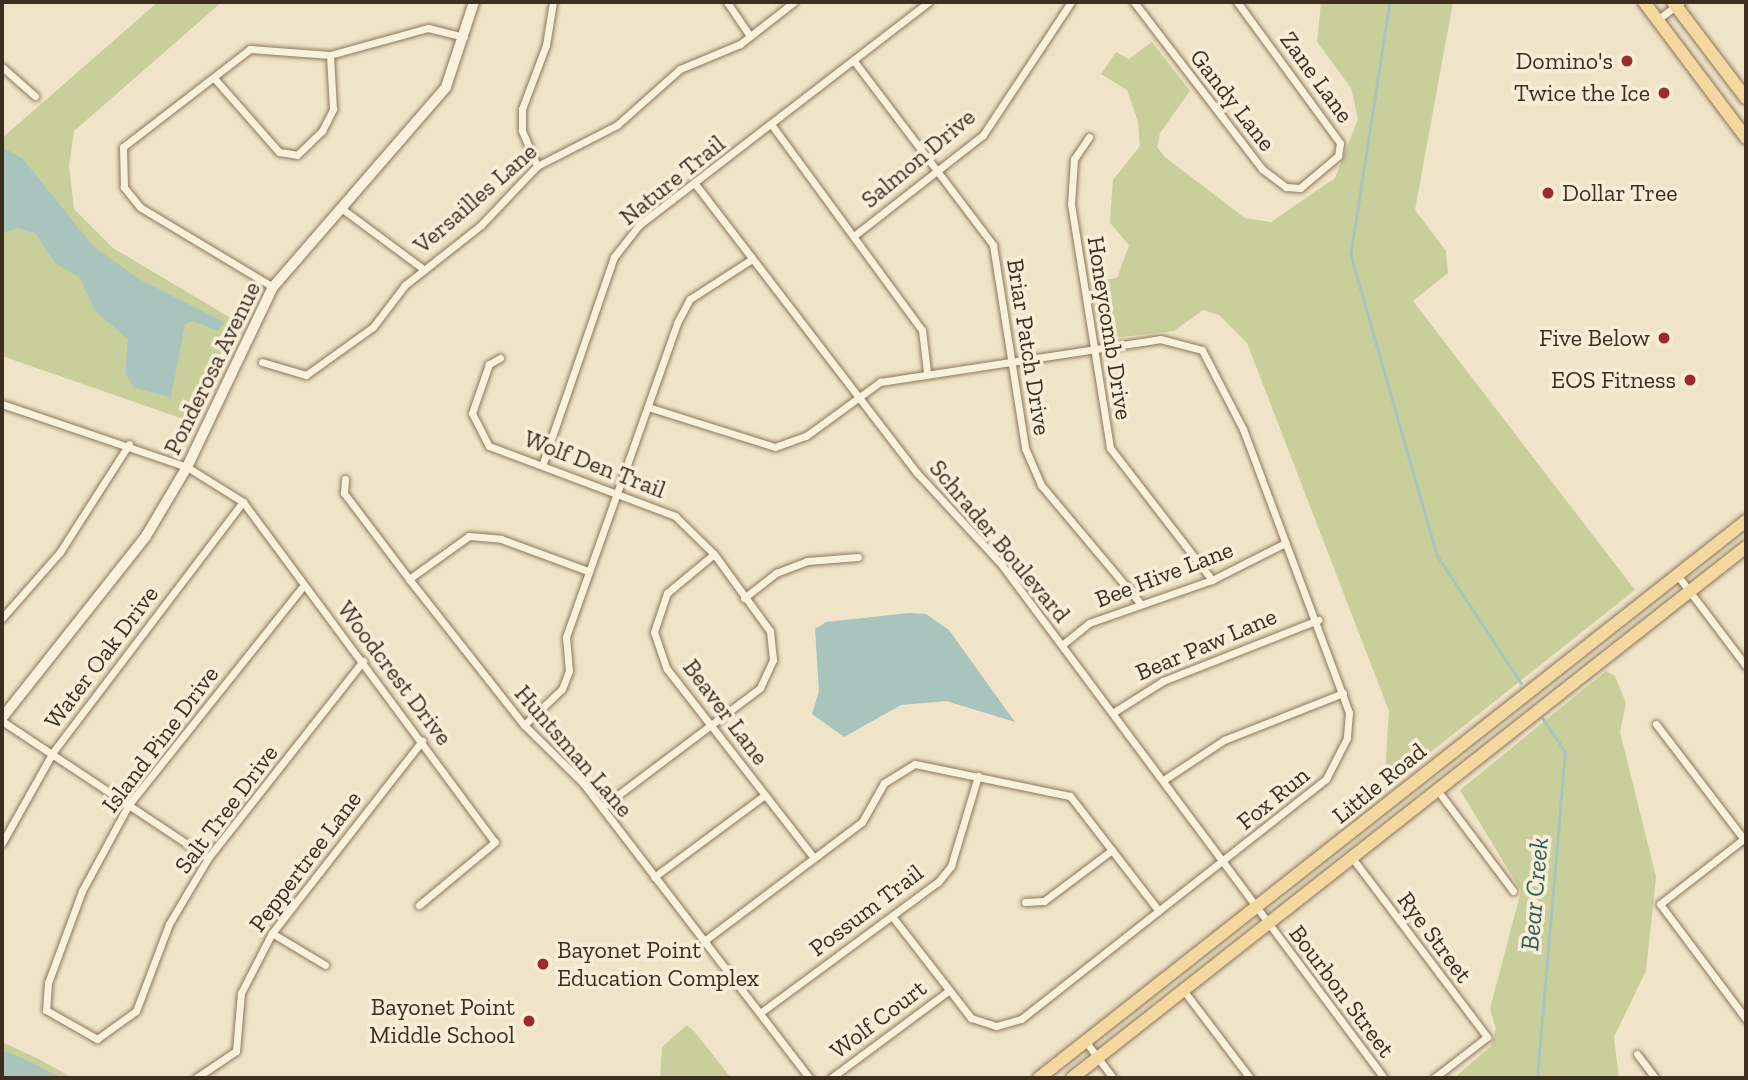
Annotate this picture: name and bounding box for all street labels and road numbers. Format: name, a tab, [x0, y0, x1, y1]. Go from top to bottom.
street label: Zane Lane	[1274, 26, 1360, 128]
street label: Gandy Lane	[1184, 43, 1282, 157]
street label: Salmon Drive	[855, 102, 981, 214]
street label: Nature Trail	[614, 129, 730, 231]
street label: Versailles Lane	[407, 137, 543, 259]
street label: Honeycomb Drive	[1081, 234, 1139, 422]
street label: Briar Patch Drive	[1001, 256, 1057, 438]
street label: Ponderosa Avenue	[157, 276, 267, 460]
street label: Wolf Den Trail	[520, 424, 670, 504]
street label: Schrader Boulevard	[924, 454, 1076, 628]
street label: Bee Hive Lane	[1091, 535, 1237, 613]
street label: Water Oak Drive	[38, 580, 164, 734]
street label: Woodcrest Drive	[331, 595, 459, 751]
street label: Bear Paw Lane	[1131, 601, 1281, 687]
street label: Beaver Lane	[677, 653, 775, 771]
street label: Island Pine Drive	[96, 660, 224, 818]
street label: Huntsman Lane	[509, 679, 639, 823]
street label: Little Road	[1326, 736, 1432, 830]
street label: Salt Tree Drive	[168, 739, 284, 879]
street label: Fox Run	[1231, 760, 1315, 836]
street label: Peppertree Lane	[243, 785, 367, 937]
street label: Possum Trail	[803, 858, 929, 962]
street label: Rye Street	[1391, 886, 1479, 988]
street label: Bourbon Street	[1283, 919, 1401, 1063]
street label: Wolf Court	[824, 973, 932, 1065]

